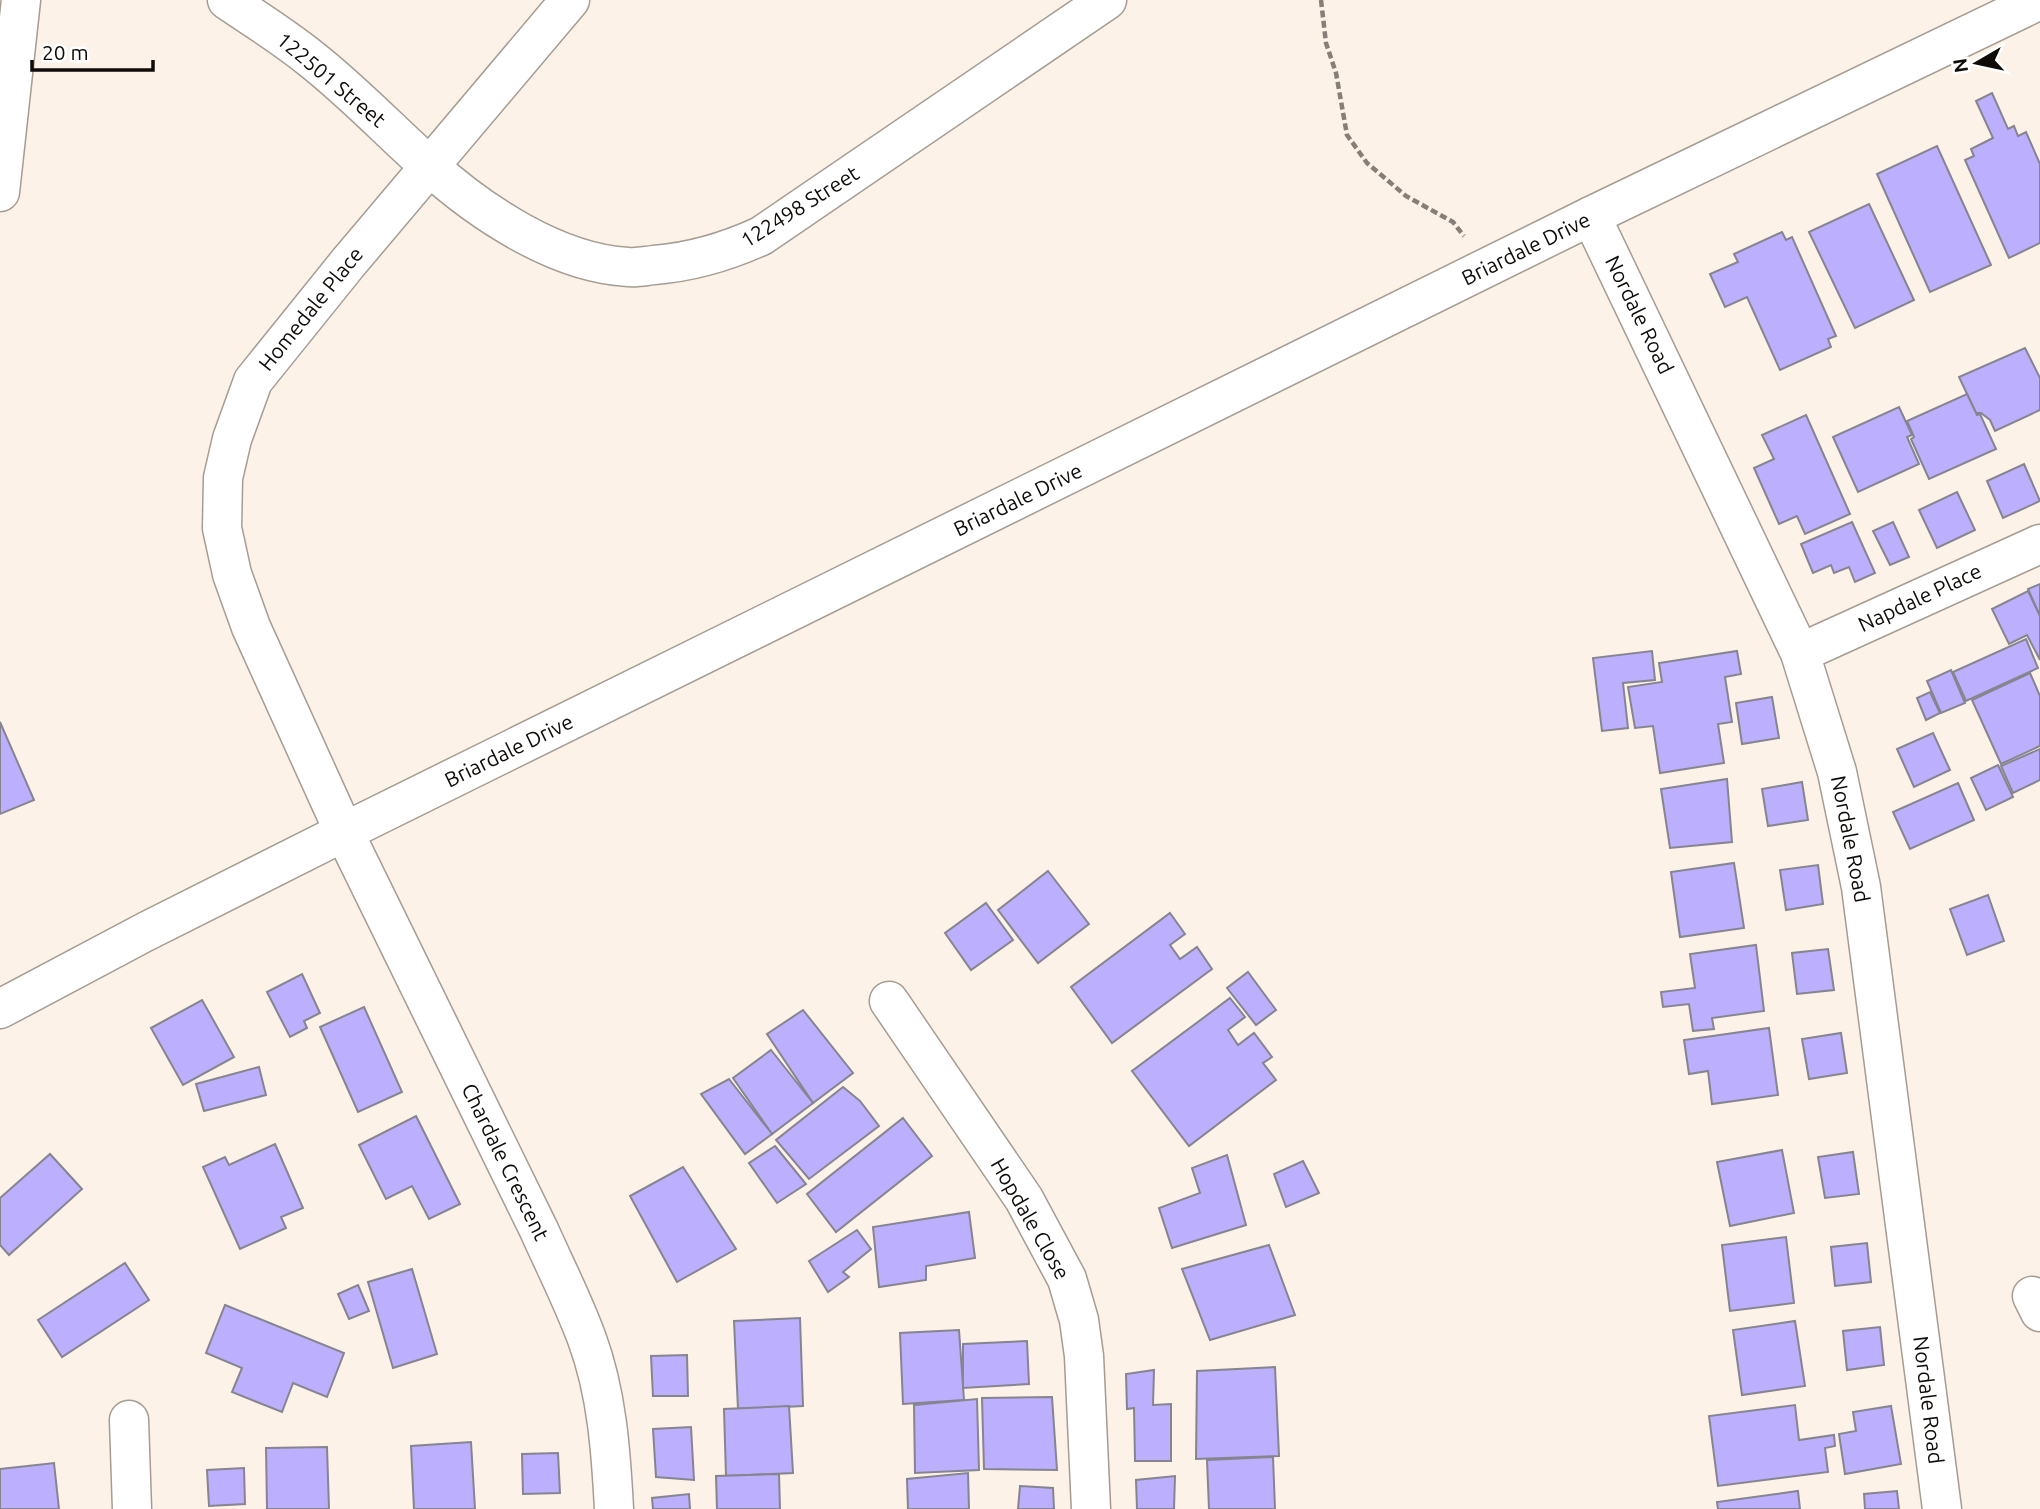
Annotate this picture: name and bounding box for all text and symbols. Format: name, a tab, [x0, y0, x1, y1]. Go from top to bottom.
street label: 122501 Street	[272, 27, 391, 132]
scale bar	[32, 28, 152, 72]
north arrow	[1942, 28, 2012, 98]
text: 20 m	[42, 40, 89, 64]
text: N	[1948, 57, 1972, 74]
street label: 122498 Street	[736, 160, 863, 252]
street label: Briardale Drive	[1457, 207, 1594, 290]
street label: Homedale Place	[253, 242, 367, 375]
street label: Nordale Road	[1601, 252, 1679, 378]
street label: Briardale Drive	[949, 458, 1086, 541]
street label: Napdale Place	[1854, 558, 1985, 636]
street label: Briardale Drive	[440, 709, 577, 792]
street label: Nordale Road	[1827, 773, 1875, 904]
street label: Chardale Crescent	[457, 1079, 554, 1244]
street label: Hopdale Close	[987, 1154, 1075, 1283]
street label: Nordale Road	[1909, 1335, 1949, 1465]

